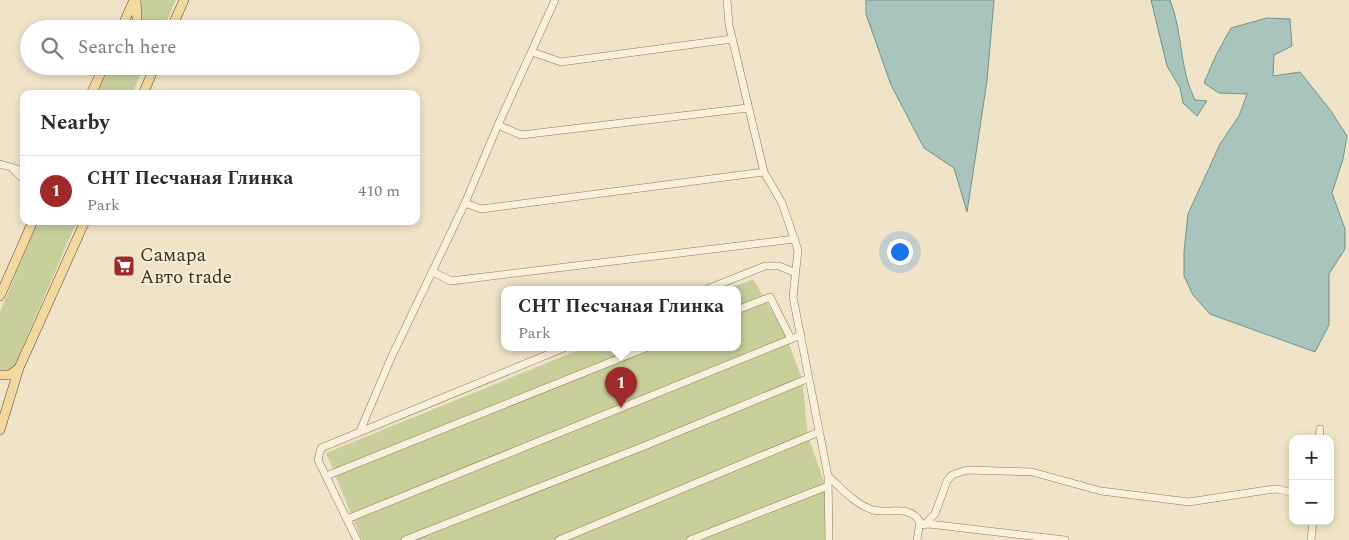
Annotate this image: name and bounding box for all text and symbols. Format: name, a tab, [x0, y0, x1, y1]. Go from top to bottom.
search box	[20, 20, 420, 75]
text: Search here	[78, 33, 177, 62]
icon: search	[38, 34, 66, 62]
text: Nearby	[40, 107, 110, 139]
text: СНТ Песчаная Глинка	[87, 164, 293, 193]
text: 1	[52, 179, 60, 203]
text: 410 m	[358, 179, 400, 203]
text: Park	[87, 193, 120, 217]
your location	[887, 239, 913, 265]
place label: Самара Авто trade	[140, 241, 232, 292]
supermarket icon: Самара Авто trade	[112, 254, 136, 278]
popup	[501, 286, 741, 351]
text: СНТ Песчаная Глинка	[518, 292, 724, 321]
text: Park	[518, 321, 551, 345]
pin: 1	[605, 367, 637, 408]
map controls	[1289, 435, 1334, 525]
button: +	[1289, 435, 1334, 480]
button: −	[1289, 480, 1334, 525]

